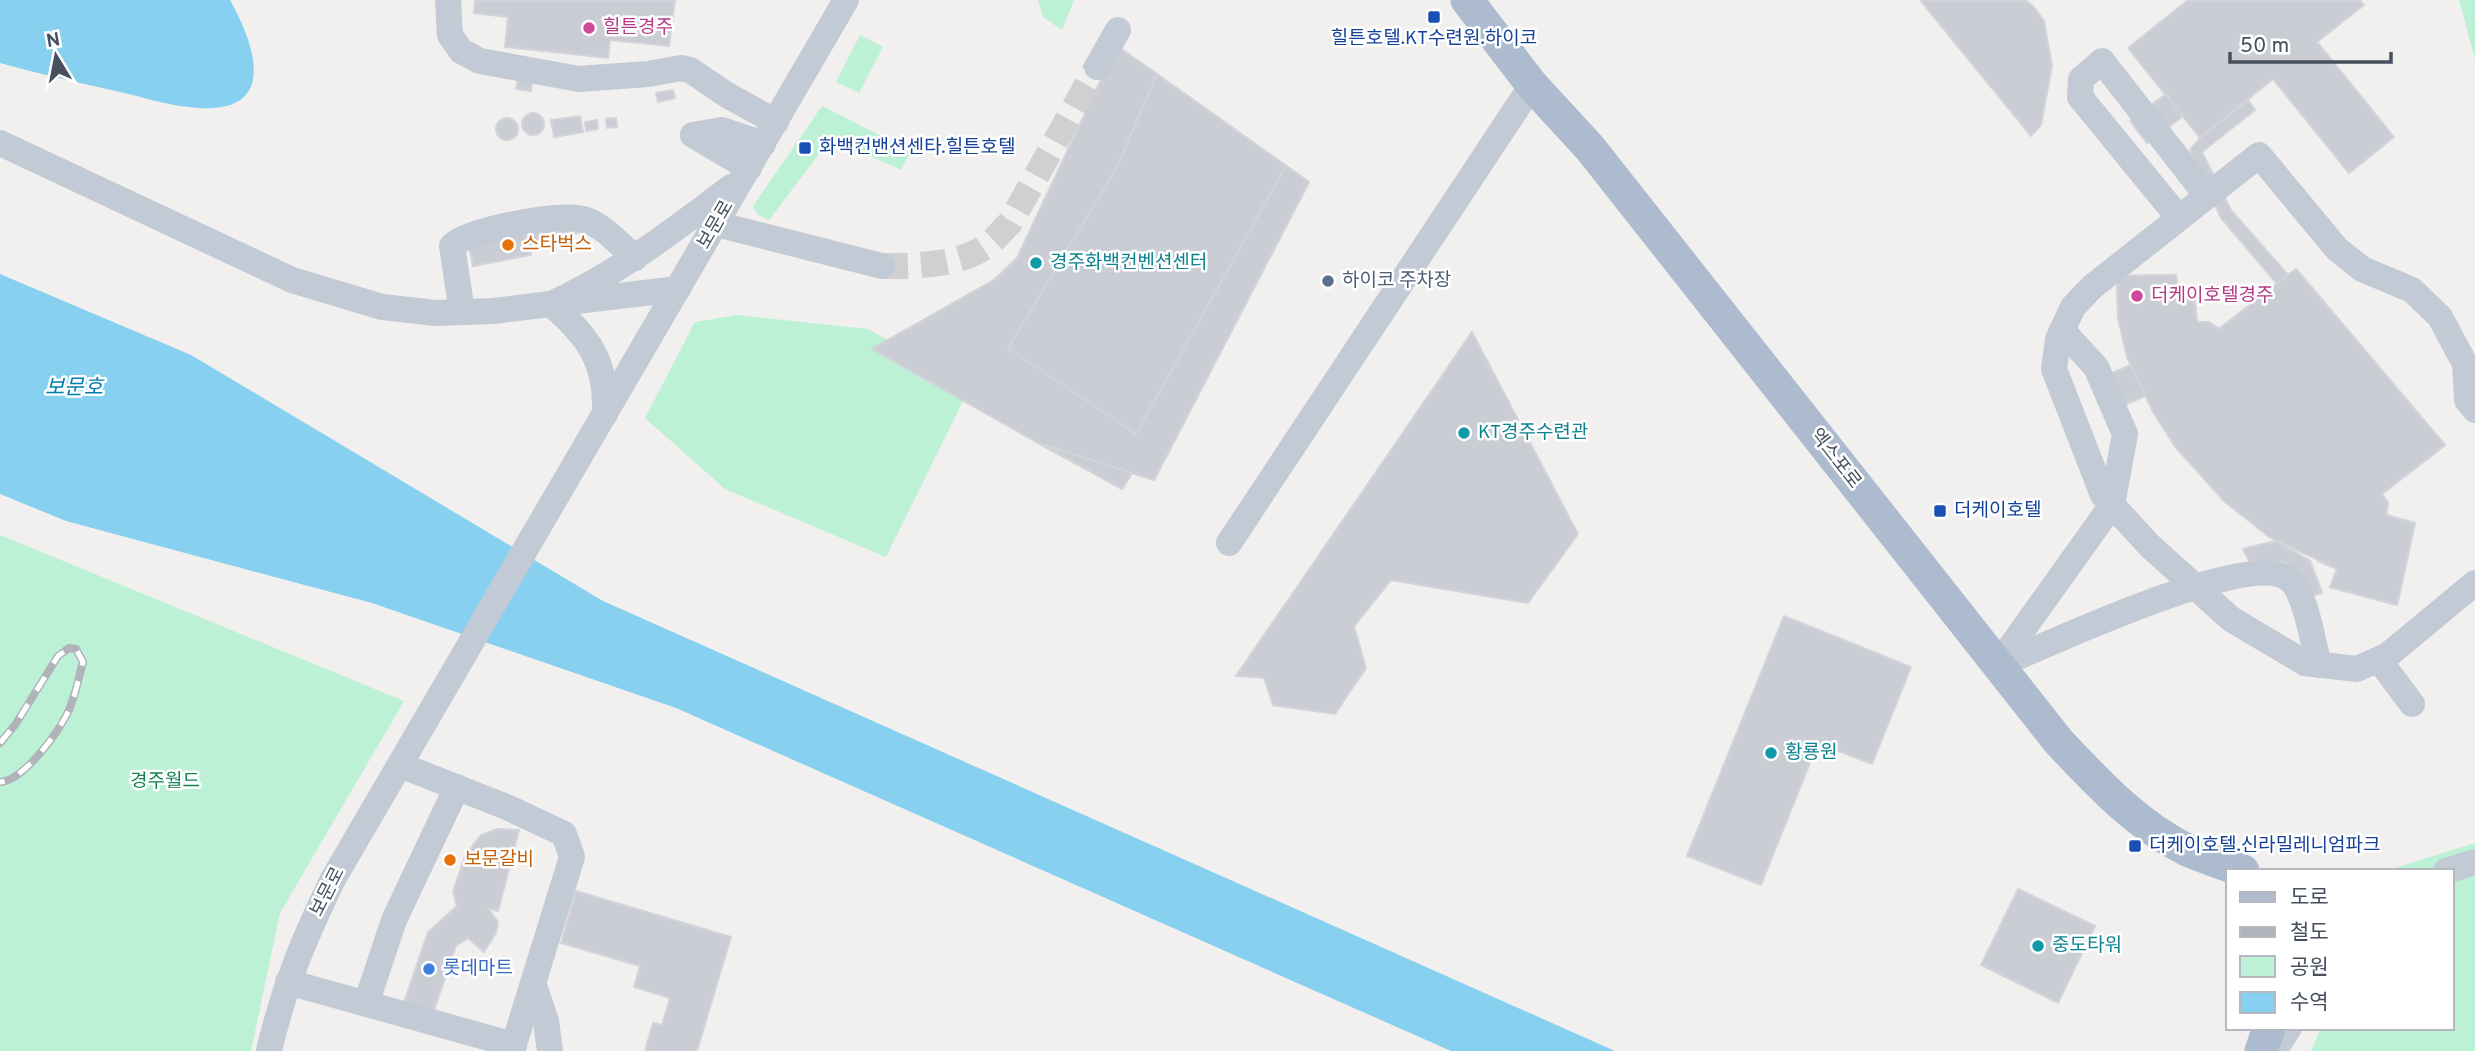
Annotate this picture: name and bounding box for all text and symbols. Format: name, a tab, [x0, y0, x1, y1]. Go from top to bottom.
marker: 힐튼호텔.KT수련원.하이코	[1426, 9, 1442, 25]
place label: 힐튼경주	[603, 16, 673, 40]
marker: 힐튼경주	[581, 20, 597, 36]
north arrow	[21, 21, 91, 91]
scale bar	[2230, 21, 2391, 65]
place label: 힐튼호텔.KT수련원.하이코	[1331, 27, 1537, 51]
text: N	[45, 28, 62, 54]
text: 50 m	[2240, 33, 2289, 60]
place label: 화백컨밴션센타.힐튼호텔	[819, 136, 1016, 160]
marker: 화백컨밴션센타.힐튼호텔	[797, 140, 813, 156]
street label: 보문로	[692, 196, 740, 254]
place label: 스타벅스	[522, 233, 592, 257]
marker: 스타벅스	[500, 237, 516, 253]
place label: 경주화백컨벤션센터	[1050, 251, 1207, 275]
marker: 경주화백컨벤션센터	[1028, 255, 1044, 271]
place label: 하이코 주차장	[1342, 269, 1451, 293]
marker: 하이코 주차장	[1320, 273, 1336, 289]
place label: 더케이호텔경주	[2151, 284, 2273, 308]
marker: 더케이호텔경주	[2129, 288, 2145, 304]
water label: 보문호	[45, 375, 105, 402]
place label: KT경주수련관	[1478, 421, 1588, 445]
street label: 엑스포로	[1804, 424, 1866, 494]
marker: KT경주수련관	[1456, 425, 1472, 441]
place label: 더케이호텔	[1954, 499, 2041, 523]
marker: 더케이호텔	[1932, 503, 1948, 519]
place label: 황룡원	[1785, 741, 1837, 765]
marker: 황룡원	[1763, 745, 1779, 761]
park label: 경주월드	[130, 770, 200, 794]
place label: 더케이호텔.신라밀레니엄파크	[2149, 834, 2381, 858]
marker: 더케이호텔.신라밀레니엄파크	[2127, 838, 2143, 854]
place label: 보문갈비	[464, 848, 534, 872]
marker: 보문갈비	[442, 852, 458, 868]
street label: 보문로	[305, 863, 351, 921]
legend	[2226, 869, 2454, 1030]
text: 도로	[2290, 885, 2329, 912]
text: 철도	[2290, 920, 2329, 947]
place label: 중도타워	[2052, 934, 2122, 958]
marker: 중도타워	[2030, 938, 2046, 954]
text: 공원	[2290, 955, 2329, 982]
place label: 롯데마트	[443, 957, 513, 981]
marker: 롯데마트	[421, 961, 437, 977]
text: 수역	[2290, 990, 2329, 1017]

